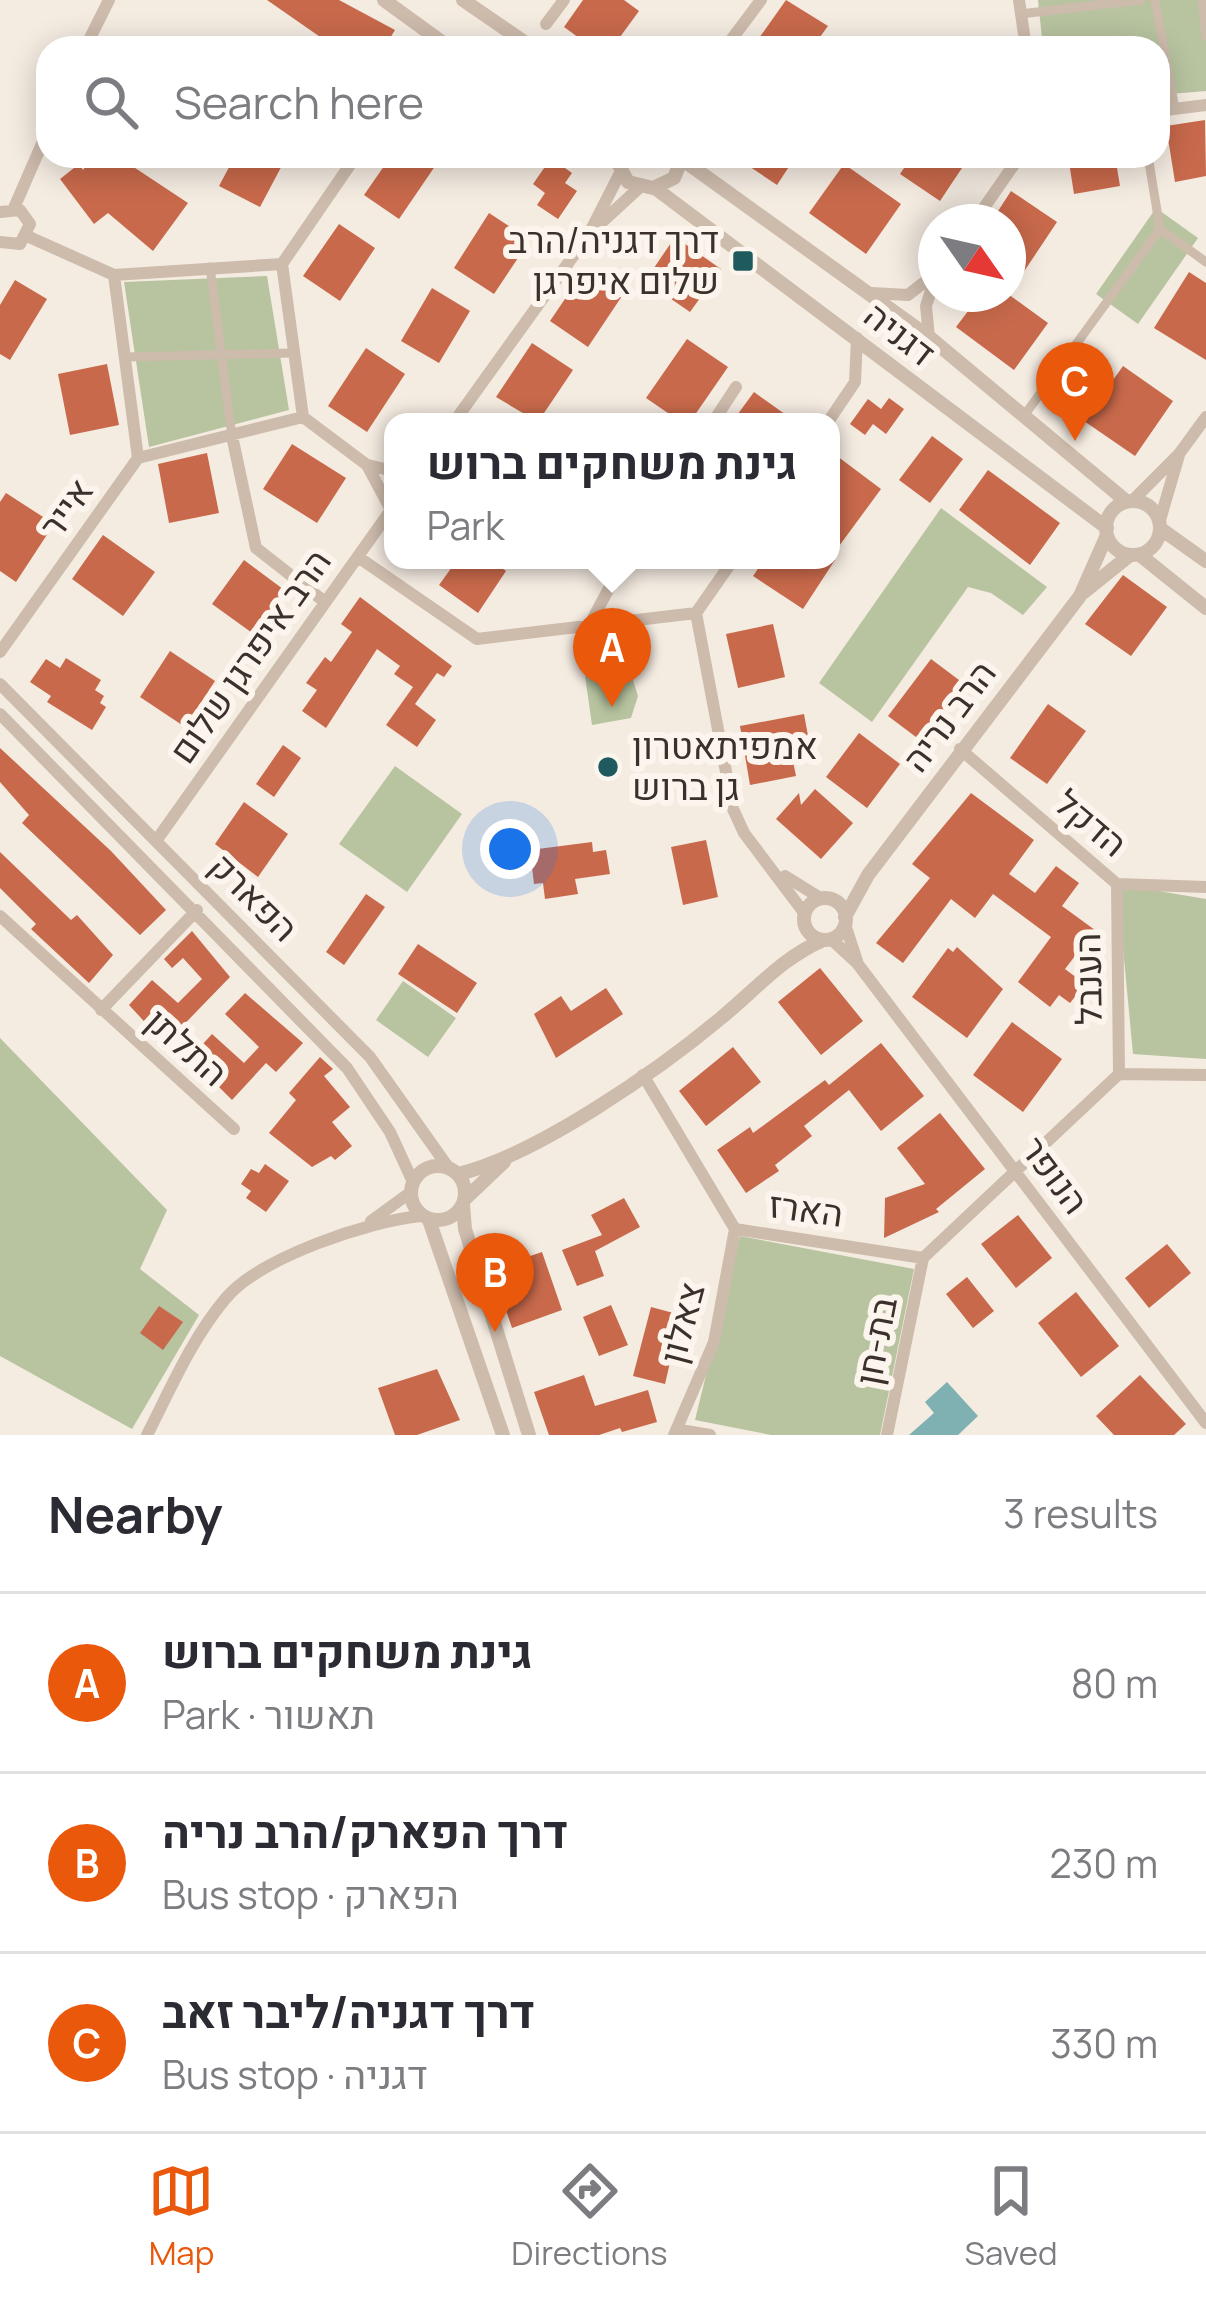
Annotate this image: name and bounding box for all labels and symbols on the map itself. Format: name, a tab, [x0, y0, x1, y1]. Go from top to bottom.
north arrow	[918, 204, 1026, 312]
place label: דרך דגניה/הרב שלום איפרגן	[508, 215, 719, 305]
marker: דרך דגניה/הרב שלום איפרגן	[730, 248, 756, 274]
street label: דגניה	[855, 290, 946, 377]
pin: C	[1036, 342, 1114, 441]
street label: אייר	[27, 468, 104, 547]
street label: הרב איפרגן שלום	[157, 539, 342, 773]
pin: A	[573, 608, 651, 707]
street label: הרב נריה	[891, 650, 1007, 781]
place label: אמפיתאטרון גן ברוש	[632, 721, 818, 811]
marker: אמפיתאטרון גן ברוש	[595, 754, 621, 780]
street label: הדקל	[1045, 778, 1138, 867]
your location	[480, 819, 540, 879]
street label: הפארק	[199, 842, 309, 952]
street label: הענבל	[1062, 932, 1113, 1026]
street label: התלתן	[136, 997, 239, 1097]
street label: הנופר	[1010, 1126, 1101, 1223]
street label: הארז	[766, 1179, 846, 1238]
pin: B	[456, 1233, 534, 1332]
street label: צאלון	[647, 1277, 716, 1369]
street label: בת-חן	[843, 1293, 908, 1389]

